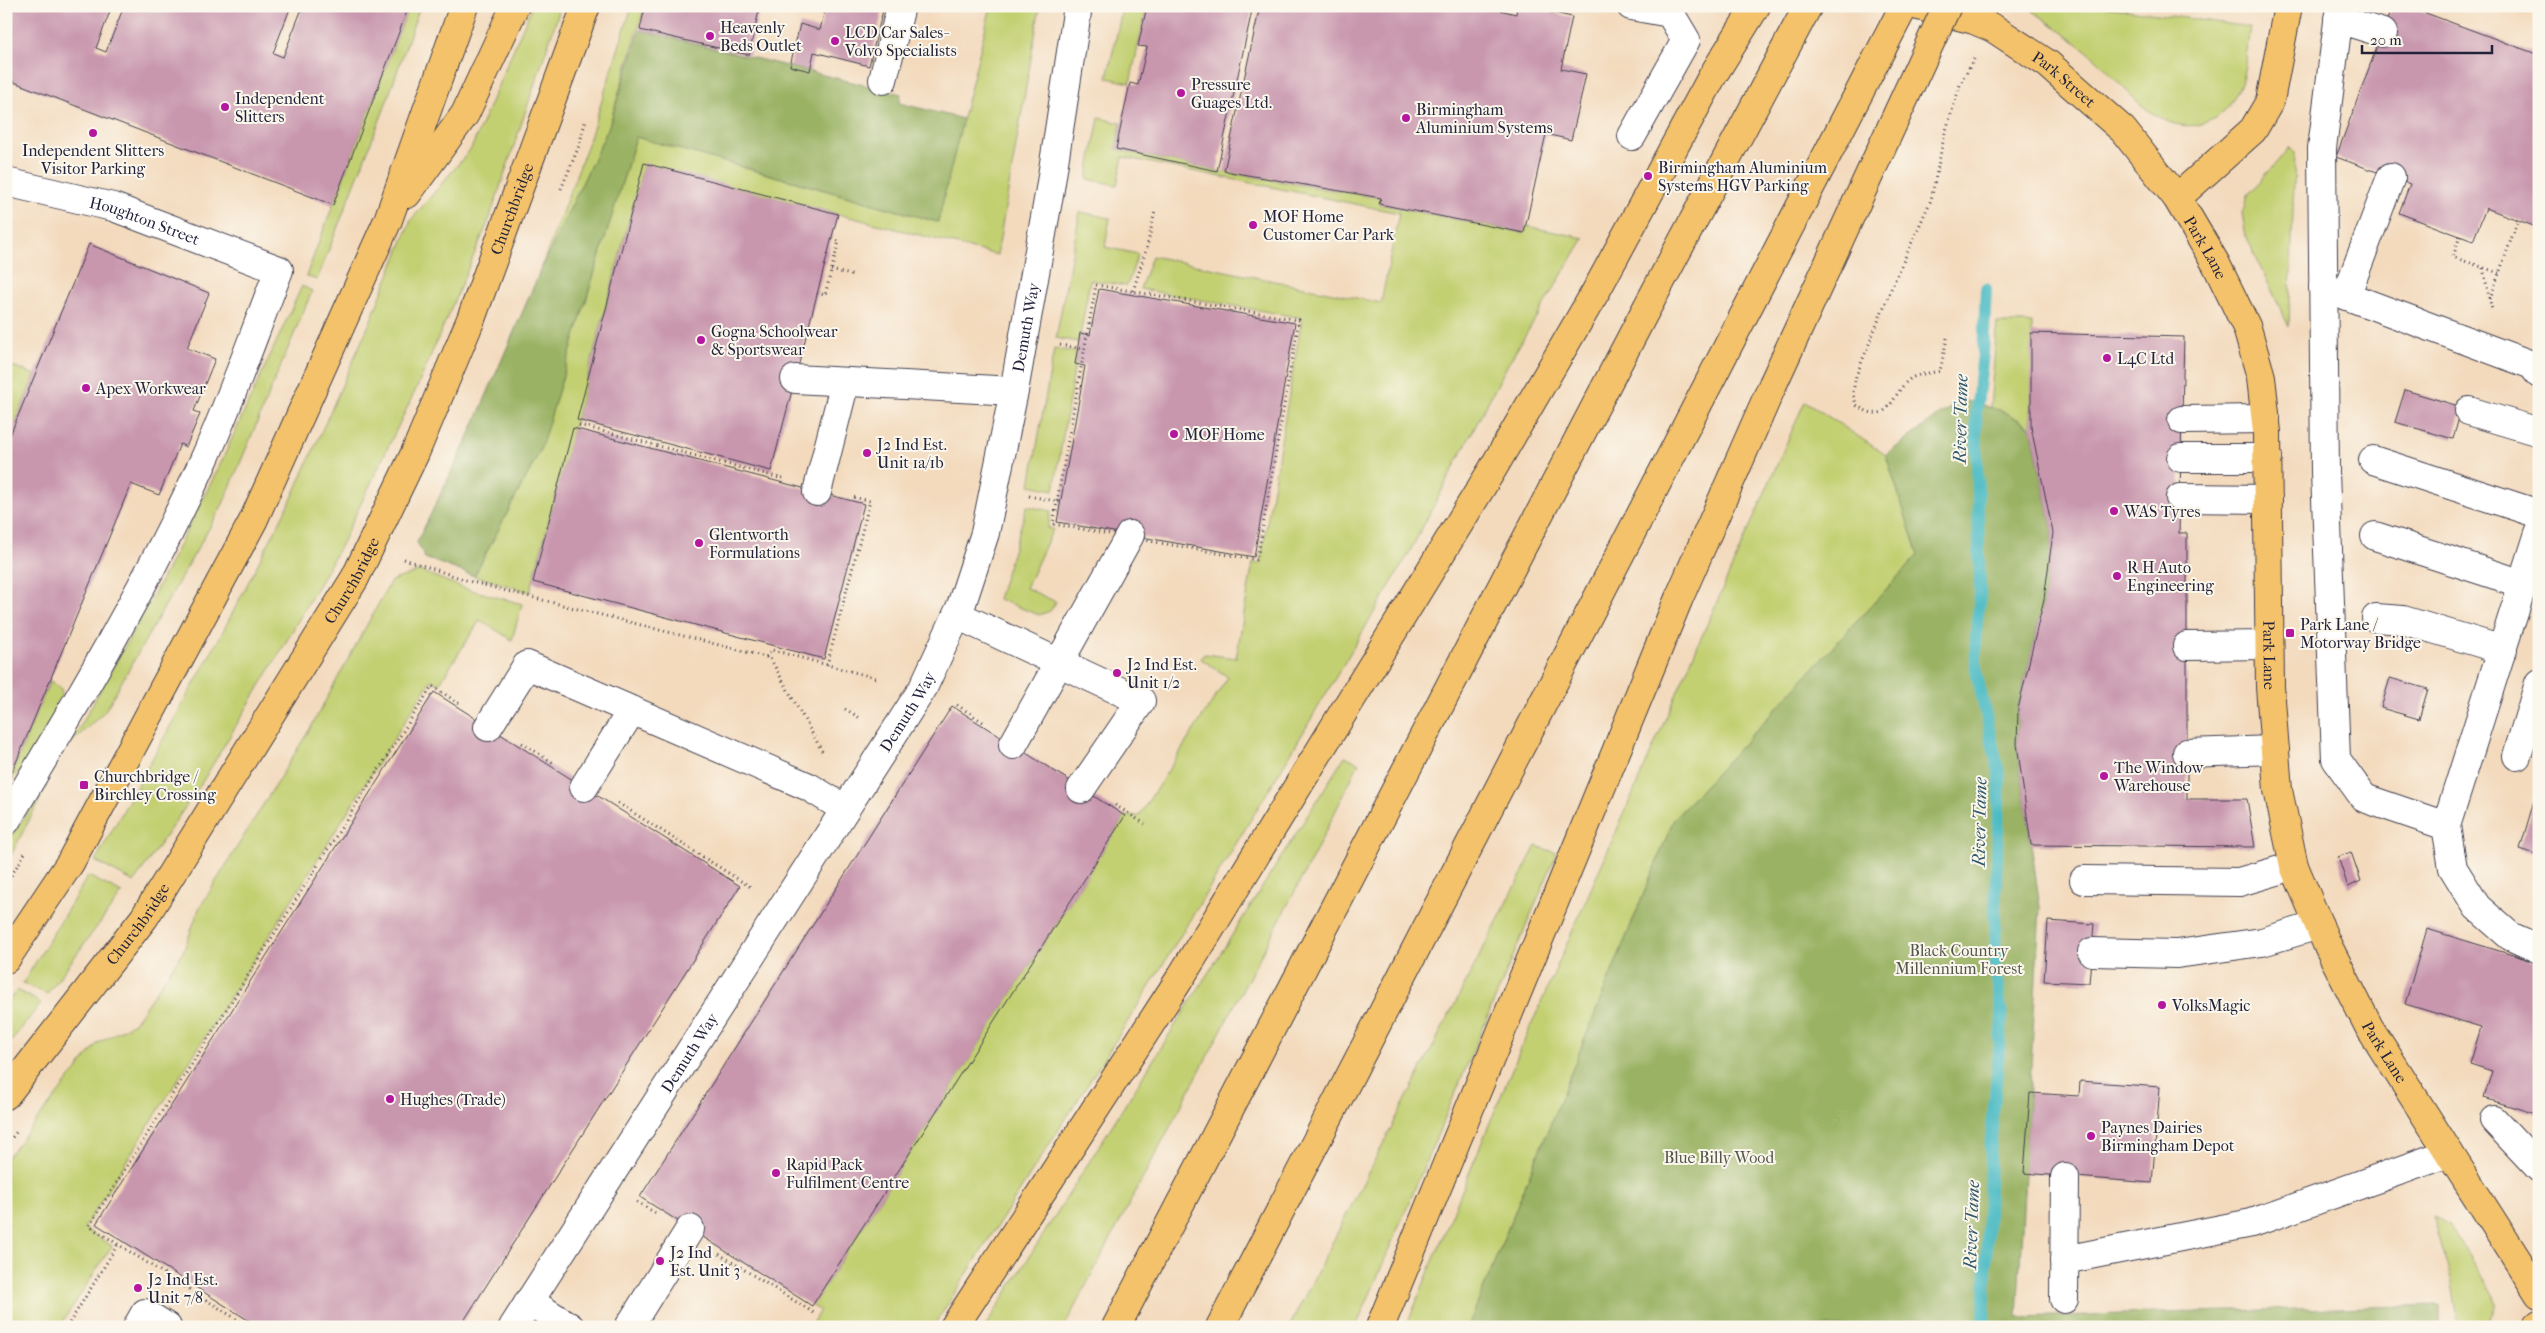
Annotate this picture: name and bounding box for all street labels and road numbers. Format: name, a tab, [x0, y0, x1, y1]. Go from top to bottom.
street label: Park Street	[2029, 47, 2100, 111]
street label: Churchbridge	[486, 160, 537, 257]
street label: Houghton Street	[88, 192, 203, 249]
street label: Park Lane	[2180, 212, 2231, 282]
street label: Demuth Way	[1008, 281, 1043, 374]
street label: Churchbridge	[320, 534, 383, 627]
street label: Park Lane	[2260, 620, 2280, 690]
street label: Demuth Way	[875, 668, 939, 755]
street label: Churchbridge	[102, 879, 173, 968]
street label: Demuth Way	[657, 1009, 722, 1096]
street label: Park Lane	[2358, 1018, 2412, 1086]

